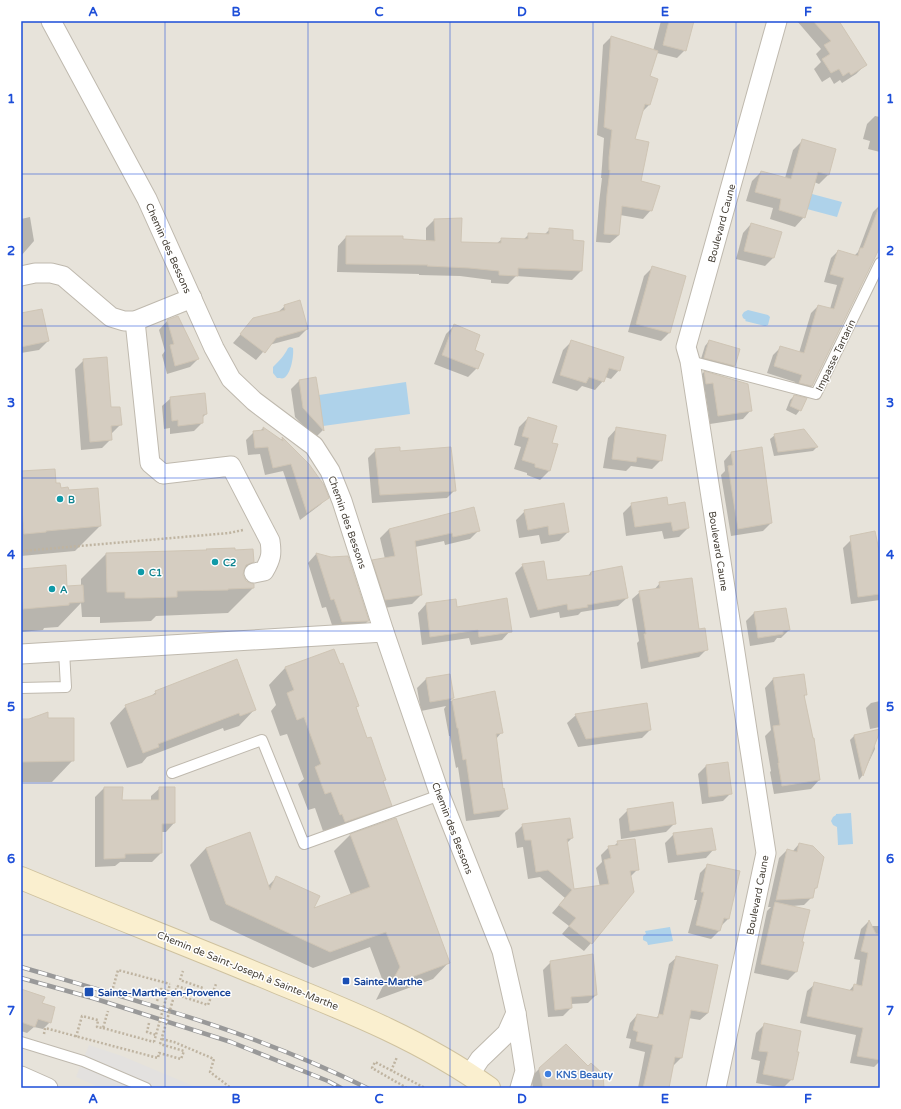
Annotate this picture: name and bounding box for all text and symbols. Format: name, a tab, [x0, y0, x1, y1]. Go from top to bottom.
text: A	[88, 4, 98, 20]
text: B	[231, 4, 241, 20]
text: C	[374, 4, 384, 20]
text: D	[517, 4, 527, 20]
text: E	[661, 4, 669, 20]
text: F	[804, 4, 812, 20]
text: 1	[7, 91, 15, 107]
text: 1	[886, 91, 894, 107]
street label: Boulevard Caune	[706, 182, 738, 264]
street label: Chemin des Bessons	[143, 201, 193, 296]
text: 2	[7, 243, 15, 259]
text: 2	[886, 243, 894, 259]
street label: Impasse Tartarin	[813, 318, 858, 393]
text: 3	[7, 395, 15, 411]
text: 3	[886, 395, 894, 411]
street label: Chemin des Bessons	[326, 474, 369, 571]
marker: B	[55, 494, 65, 504]
place label: B	[68, 494, 75, 506]
street label: Boulevard Caune	[706, 510, 730, 592]
text: 4	[7, 547, 16, 563]
text: 4	[886, 547, 895, 563]
marker: C2	[210, 557, 220, 567]
place label: C2	[223, 557, 236, 569]
marker: C1	[136, 567, 146, 577]
place label: C1	[149, 567, 162, 579]
marker: A	[47, 584, 57, 594]
place label: A	[60, 584, 68, 596]
text: 5	[7, 699, 15, 715]
text: 5	[886, 699, 894, 715]
street label: Chemin des Bessons	[429, 781, 475, 876]
text: 6	[7, 851, 15, 867]
text: 6	[886, 851, 894, 867]
street label: Boulevard Caune	[744, 854, 772, 936]
street label: Chemin de Saint-Joseph à Sainte-Marthe	[155, 929, 340, 1013]
marker: Sainte-Marthe	[341, 976, 351, 986]
place label: Sainte-Marthe	[354, 976, 423, 988]
marker: Sainte-Marthe-en-Provence	[83, 986, 95, 998]
place label: Sainte-Marthe-en-Provence	[98, 987, 231, 999]
text: 7	[7, 1003, 15, 1019]
text: 7	[886, 1003, 894, 1019]
marker: KNS Beauty	[543, 1069, 553, 1079]
place label: KNS Beauty	[556, 1069, 613, 1081]
text: A	[88, 1091, 98, 1107]
text: B	[231, 1091, 241, 1107]
text: C	[374, 1091, 384, 1107]
text: D	[517, 1091, 527, 1107]
text: E	[661, 1091, 669, 1107]
text: F	[804, 1091, 812, 1107]

